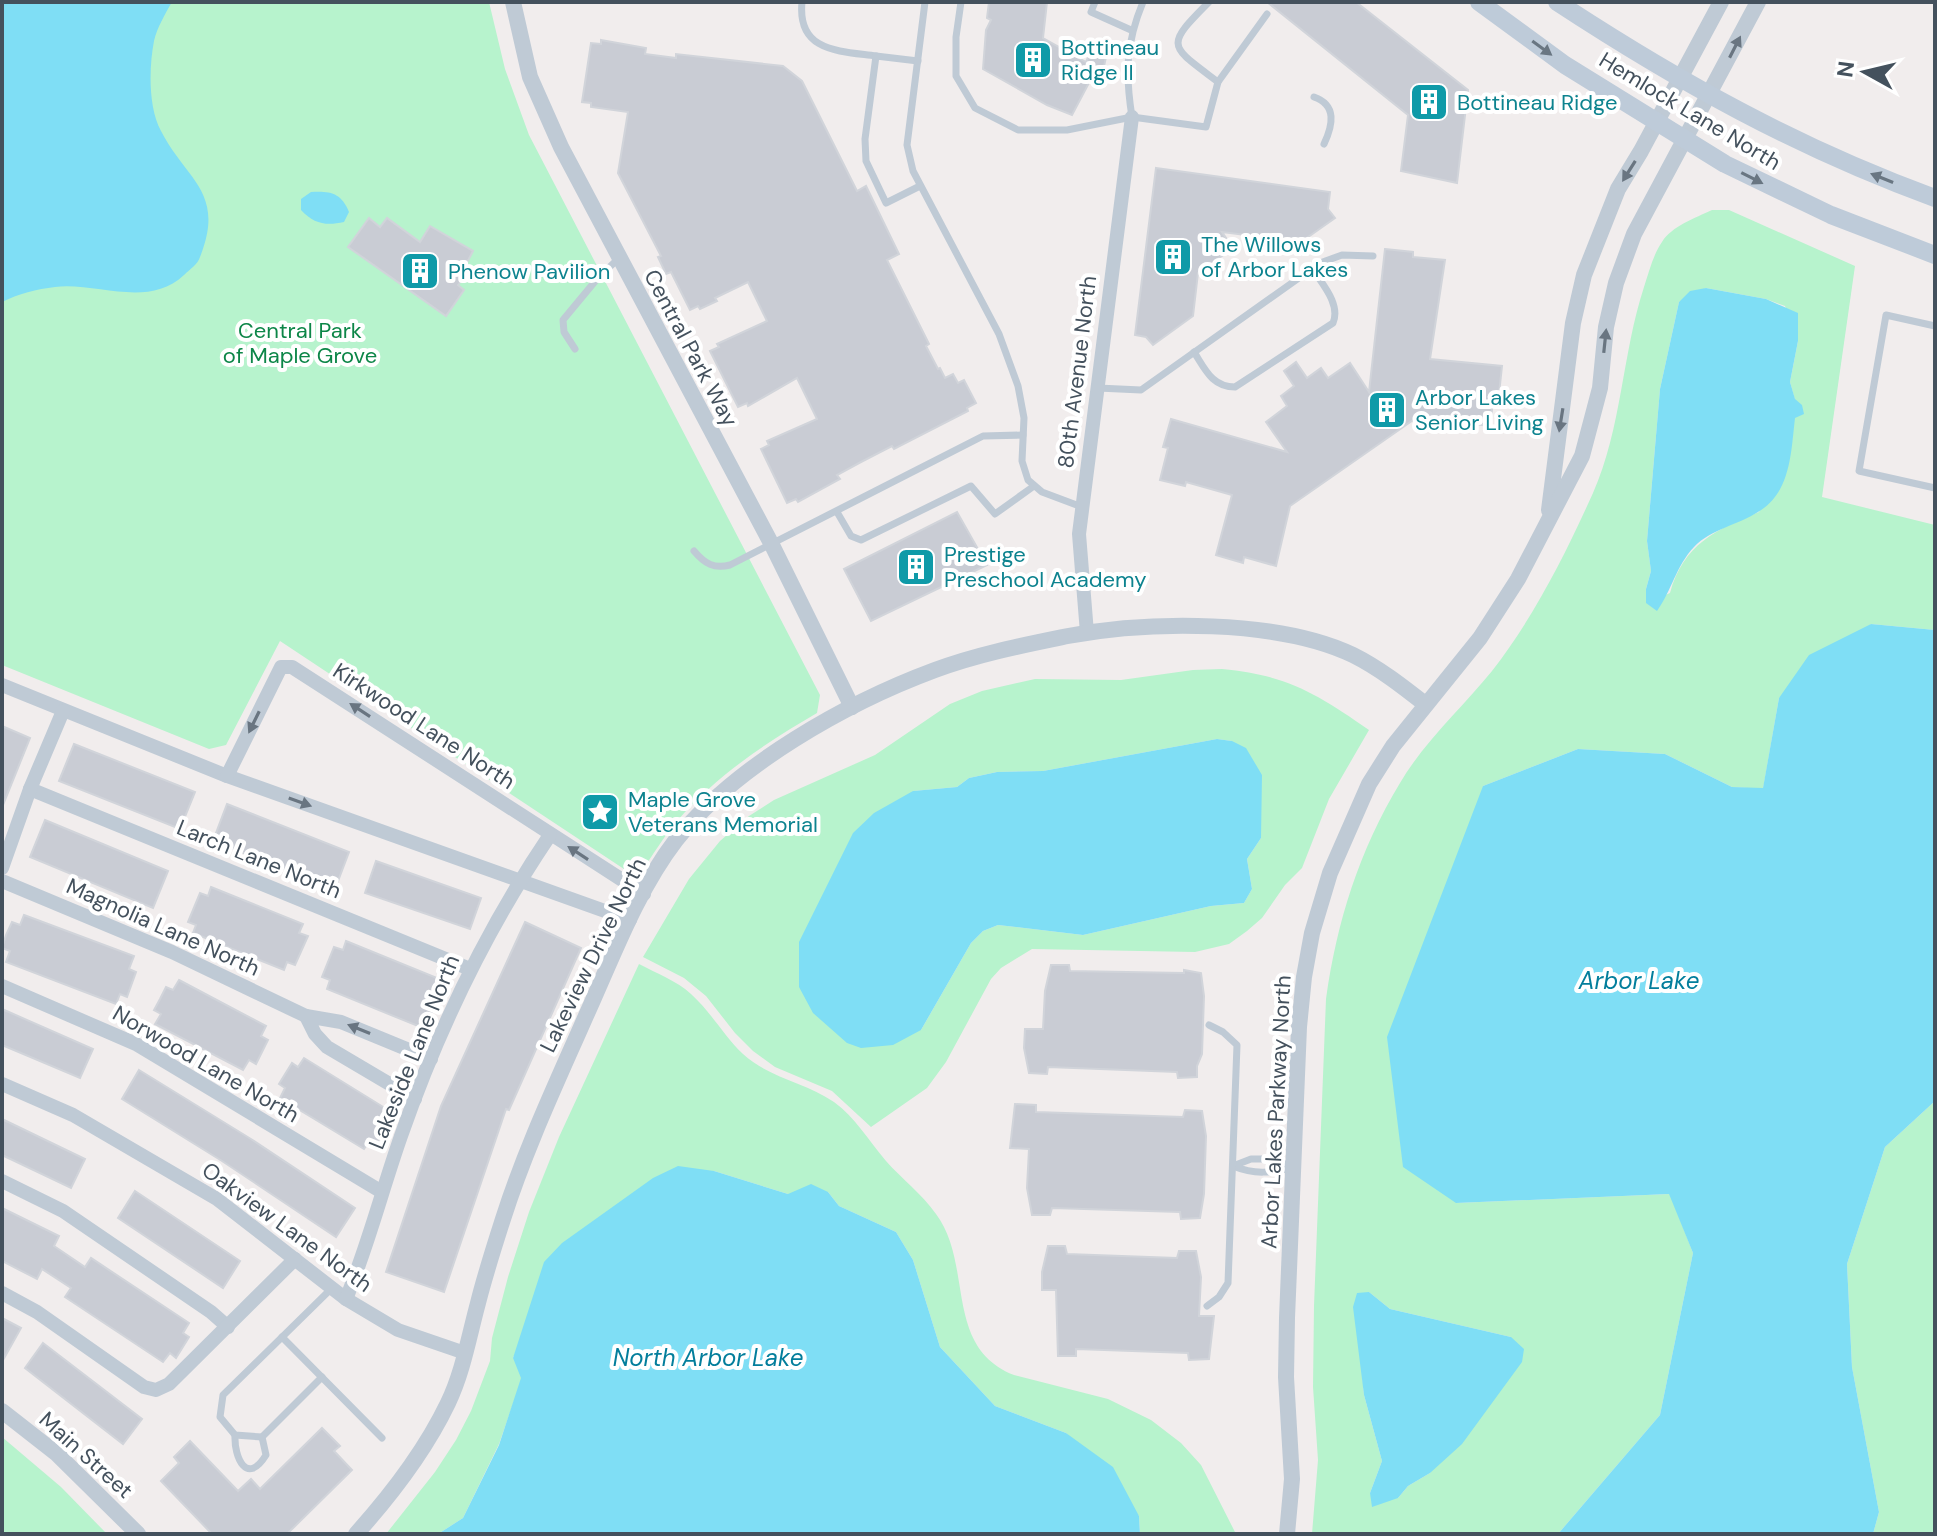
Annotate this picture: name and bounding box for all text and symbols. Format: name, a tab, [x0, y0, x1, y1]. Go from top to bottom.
north arrow	[1825, 32, 1905, 112]
place label: Bottineau Ridge II	[1061, 33, 1159, 87]
one-way arrow	[1727, 36, 1741, 58]
building icon: Bottineau Ridge II	[1012, 39, 1054, 81]
one-way arrow	[1532, 40, 1552, 56]
street label: Hemlock Lane North	[1594, 45, 1786, 177]
text: N	[1830, 59, 1861, 79]
building icon: Bottineau Ridge	[1408, 81, 1450, 123]
place label: Bottineau Ridge	[1457, 88, 1617, 117]
one-way arrow	[1622, 160, 1637, 183]
one-way arrow	[1741, 171, 1764, 185]
one-way arrow	[1870, 171, 1894, 184]
place label: The Willows of Arbor Lakes	[1201, 230, 1348, 284]
building icon: The Willows of Arbor Lakes	[1152, 236, 1194, 278]
building icon: Phenow Pavilion	[399, 250, 441, 292]
place label: Phenow Pavilion	[448, 257, 610, 286]
street label: Central Park Way	[637, 264, 745, 432]
street label: 80th Avenue North	[1051, 274, 1103, 470]
park label: Central Park of Maple Grove	[223, 316, 377, 370]
one-way arrow	[1598, 328, 1611, 353]
place label: Arbor Lakes Senior Living	[1415, 383, 1544, 437]
building icon: Arbor Lakes Senior Living	[1366, 389, 1408, 431]
one-way arrow	[1554, 408, 1567, 433]
place label: Prestige Preschool Academy	[944, 540, 1146, 594]
building icon: Prestige Preschool Academy	[895, 546, 937, 588]
street label: Kirkwood Lane North	[327, 656, 521, 796]
one-way arrow	[349, 704, 371, 718]
one-way arrow	[247, 710, 261, 733]
place label: Maple Grove Veterans Memorial	[628, 785, 818, 839]
place icon: Maple Grove Veterans Memorial	[579, 791, 621, 833]
one-way arrow	[289, 797, 313, 809]
street label: Larch Lane North	[173, 813, 345, 905]
one-way arrow	[567, 845, 588, 860]
street label: Lakeview Drive North	[533, 853, 653, 1057]
street label: Magnolia Lane North	[62, 871, 264, 983]
street label: Lakeside Lane North	[362, 951, 466, 1153]
water label: Arbor Lake	[1577, 965, 1700, 996]
street label: Arbor Lakes Parkway North	[1254, 974, 1298, 1250]
street label: Norwood Lane North	[108, 999, 304, 1129]
one-way arrow	[347, 1022, 371, 1035]
street label: Oakview Lane North	[196, 1155, 378, 1299]
water label: North Arbor Lake	[613, 1342, 803, 1373]
street label: Main Street	[33, 1405, 139, 1505]

